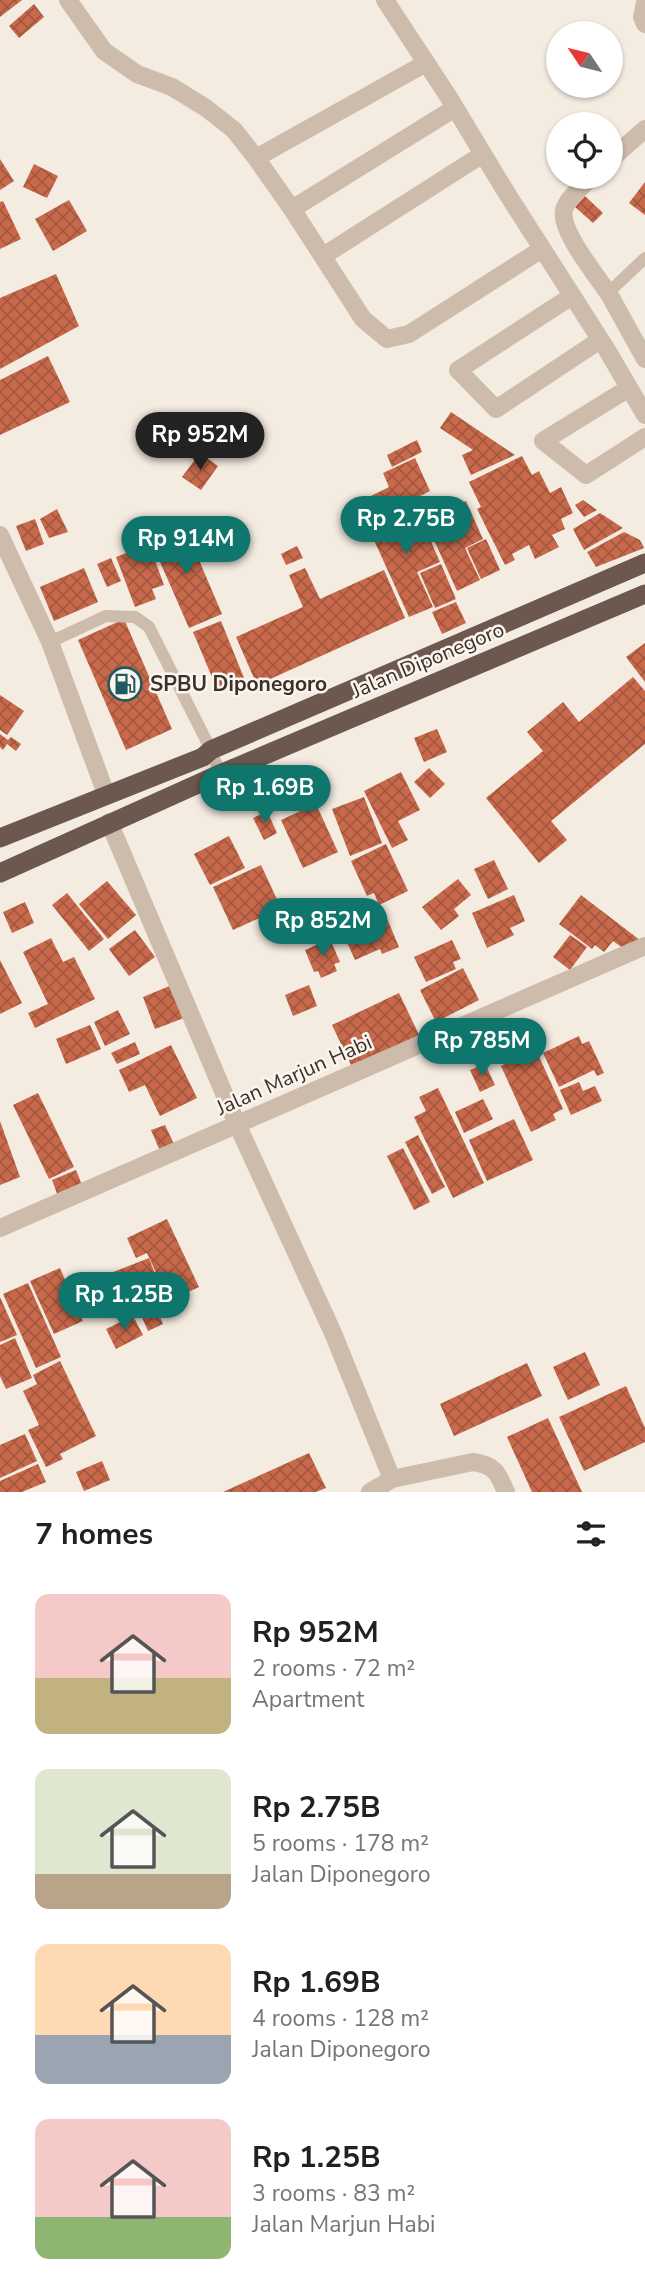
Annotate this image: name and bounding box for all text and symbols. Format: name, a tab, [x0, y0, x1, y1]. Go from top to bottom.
north arrow	[546, 21, 623, 98]
map controls	[546, 21, 623, 189]
button: locate	[546, 112, 623, 189]
pin: Rp 952M	[135, 412, 265, 472]
text: Rp 952M	[151, 419, 249, 450]
pin: Rp 2.75B	[334, 496, 478, 556]
text: Rp 2.75B	[357, 503, 455, 534]
pin: Rp 914M	[121, 516, 251, 576]
text: Rp 914M	[137, 523, 235, 554]
street label: Jalan Diponegoro	[347, 615, 509, 705]
fuel station icon: SPBU Diponegoro	[106, 665, 144, 703]
place label: SPBU Diponegoro	[150, 670, 327, 698]
pin: Rp 1.69B	[193, 766, 337, 825]
text: Rp 1.69B	[216, 772, 314, 803]
pin: Rp 852M	[258, 898, 388, 958]
text: Rp 852M	[274, 905, 372, 936]
pin: Rp 785M	[417, 1018, 547, 1078]
text: Rp 785M	[433, 1025, 531, 1056]
street label: Jalan Marjun Habi	[211, 1028, 376, 1122]
pin: Rp 1.25B	[52, 1272, 196, 1332]
text: Rp 1.25B	[75, 1279, 173, 1310]
text: 7 homes	[35, 1514, 153, 1555]
icon: filters	[572, 1515, 610, 1553]
text: Rp 952M	[252, 1612, 379, 1653]
icon: home	[91, 1622, 175, 1706]
text: 2 rooms · 72 m²	[252, 1653, 415, 1684]
text: Apartment	[252, 1684, 364, 1715]
text: Rp 2.75B	[252, 1787, 381, 1828]
icon: home	[91, 1797, 175, 1881]
text: 5 rooms · 178 m²	[252, 1828, 429, 1859]
text: Jalan Diponegoro	[252, 1859, 431, 1890]
text: Rp 1.69B	[252, 1962, 381, 2003]
icon: home	[91, 1972, 175, 2056]
text: 4 rooms · 128 m²	[252, 2003, 429, 2034]
text: Jalan Diponegoro	[252, 2034, 431, 2065]
text: Rp 1.25B	[252, 2137, 381, 2178]
icon: home	[91, 2147, 175, 2231]
text: 3 rooms · 83 m²	[252, 2178, 415, 2209]
text: Jalan Marjun Habi	[252, 2209, 435, 2240]

